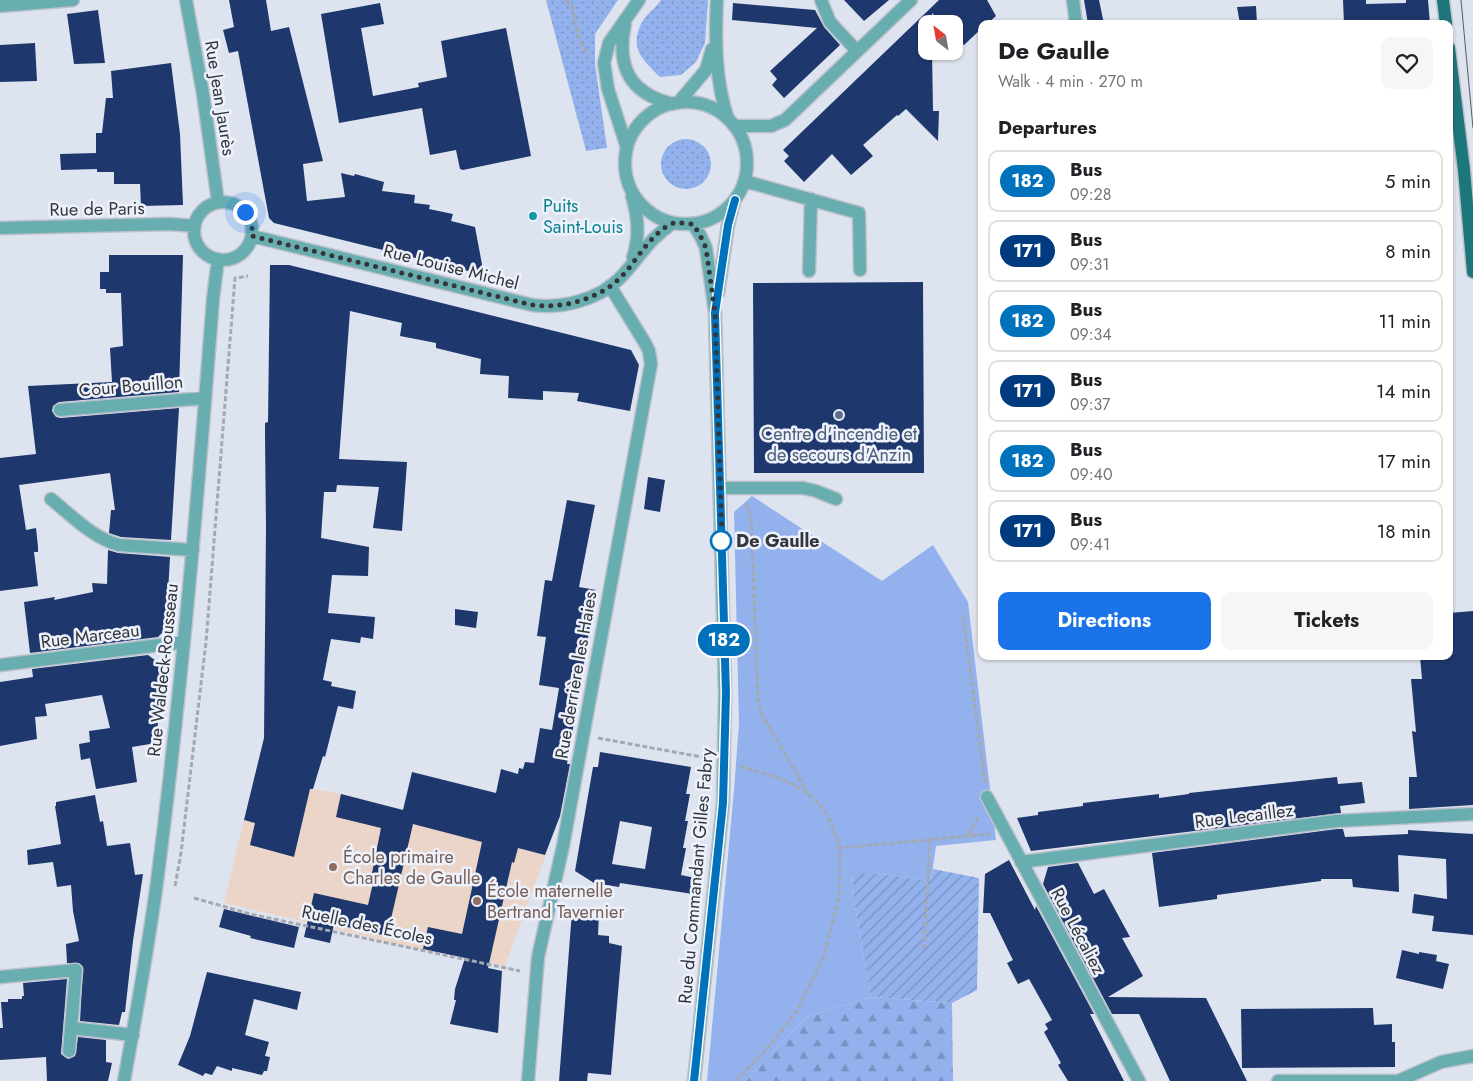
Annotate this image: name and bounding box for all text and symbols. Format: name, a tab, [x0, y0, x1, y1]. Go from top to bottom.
north arrow	[918, 15, 962, 60]
map controls	[918, 15, 963, 60]
text: De Gaulle	[998, 33, 1110, 68]
button: heart	[1381, 37, 1433, 89]
street label: Rue Jean Jaurès	[198, 39, 242, 157]
text: Walk · 4 min · 270 m	[998, 70, 1143, 93]
text: Departures	[998, 114, 1097, 141]
text: Bus	[1070, 156, 1102, 183]
text: 182	[1011, 168, 1044, 194]
text: 5 min	[1385, 168, 1431, 195]
text: 09:28	[1070, 183, 1111, 206]
place label: Puits Saint-Louis	[543, 193, 623, 240]
street label: Rue de Paris	[49, 195, 145, 223]
your location	[233, 200, 258, 225]
marker: Puits Saint-Louis	[527, 210, 539, 222]
text: Bus	[1070, 226, 1102, 253]
street label: Rue Louise Michel	[380, 238, 522, 296]
text: 171	[1013, 238, 1042, 264]
text: 8 min	[1385, 238, 1431, 265]
text: 09:31	[1070, 253, 1110, 276]
text: Bus	[1070, 296, 1102, 323]
text: 182	[1011, 308, 1044, 334]
text: 11 min	[1378, 308, 1431, 335]
text: 09:34	[1070, 323, 1112, 346]
text: Bus	[1070, 366, 1102, 393]
street label: Cour Bouillon	[78, 368, 184, 404]
text: 171	[1013, 378, 1042, 404]
text: 14 min	[1376, 378, 1431, 405]
text: 09:37	[1070, 393, 1111, 416]
marker: Centre d'incendie et de secours d'Anzin	[833, 409, 845, 421]
place label: Centre d'incendie et de secours d'Anzin	[761, 421, 918, 468]
text: Bus	[1070, 436, 1102, 463]
text: 182	[1011, 448, 1044, 474]
text: 17 min	[1377, 448, 1431, 475]
text: 09:40	[1070, 463, 1113, 486]
text: Bus	[1070, 506, 1102, 533]
text: 171	[1013, 518, 1042, 544]
text: 18 min	[1377, 518, 1431, 545]
place label: De Gaulle	[736, 528, 820, 554]
marker: De Gaulle	[710, 530, 732, 552]
text: 09:41	[1070, 533, 1110, 556]
street label: Rue Waldeck-Rousseau	[141, 582, 185, 758]
street label: Rue derrière les Haies	[548, 589, 604, 761]
button: Directions	[998, 592, 1211, 650]
button: Tickets	[1221, 592, 1433, 650]
street label: Rue Marceau	[39, 617, 141, 655]
line badge: 182	[695, 624, 753, 656]
text: 182	[708, 627, 740, 653]
street label: Rue du Commandant Gilles Fabry	[672, 747, 720, 1005]
street label: Rue Lecaillez	[1193, 797, 1295, 835]
place label: École primaire Charles de Gaulle	[343, 844, 480, 891]
marker: École primaire Charles de Gaulle	[327, 861, 339, 873]
place label: École maternelle Bertrand Tavernier	[487, 878, 625, 925]
street label: Rue Lécaliez	[1044, 883, 1112, 980]
marker: École maternelle Bertrand Tavernier	[471, 895, 483, 907]
street label: Ruelle des Écoles	[299, 898, 435, 952]

